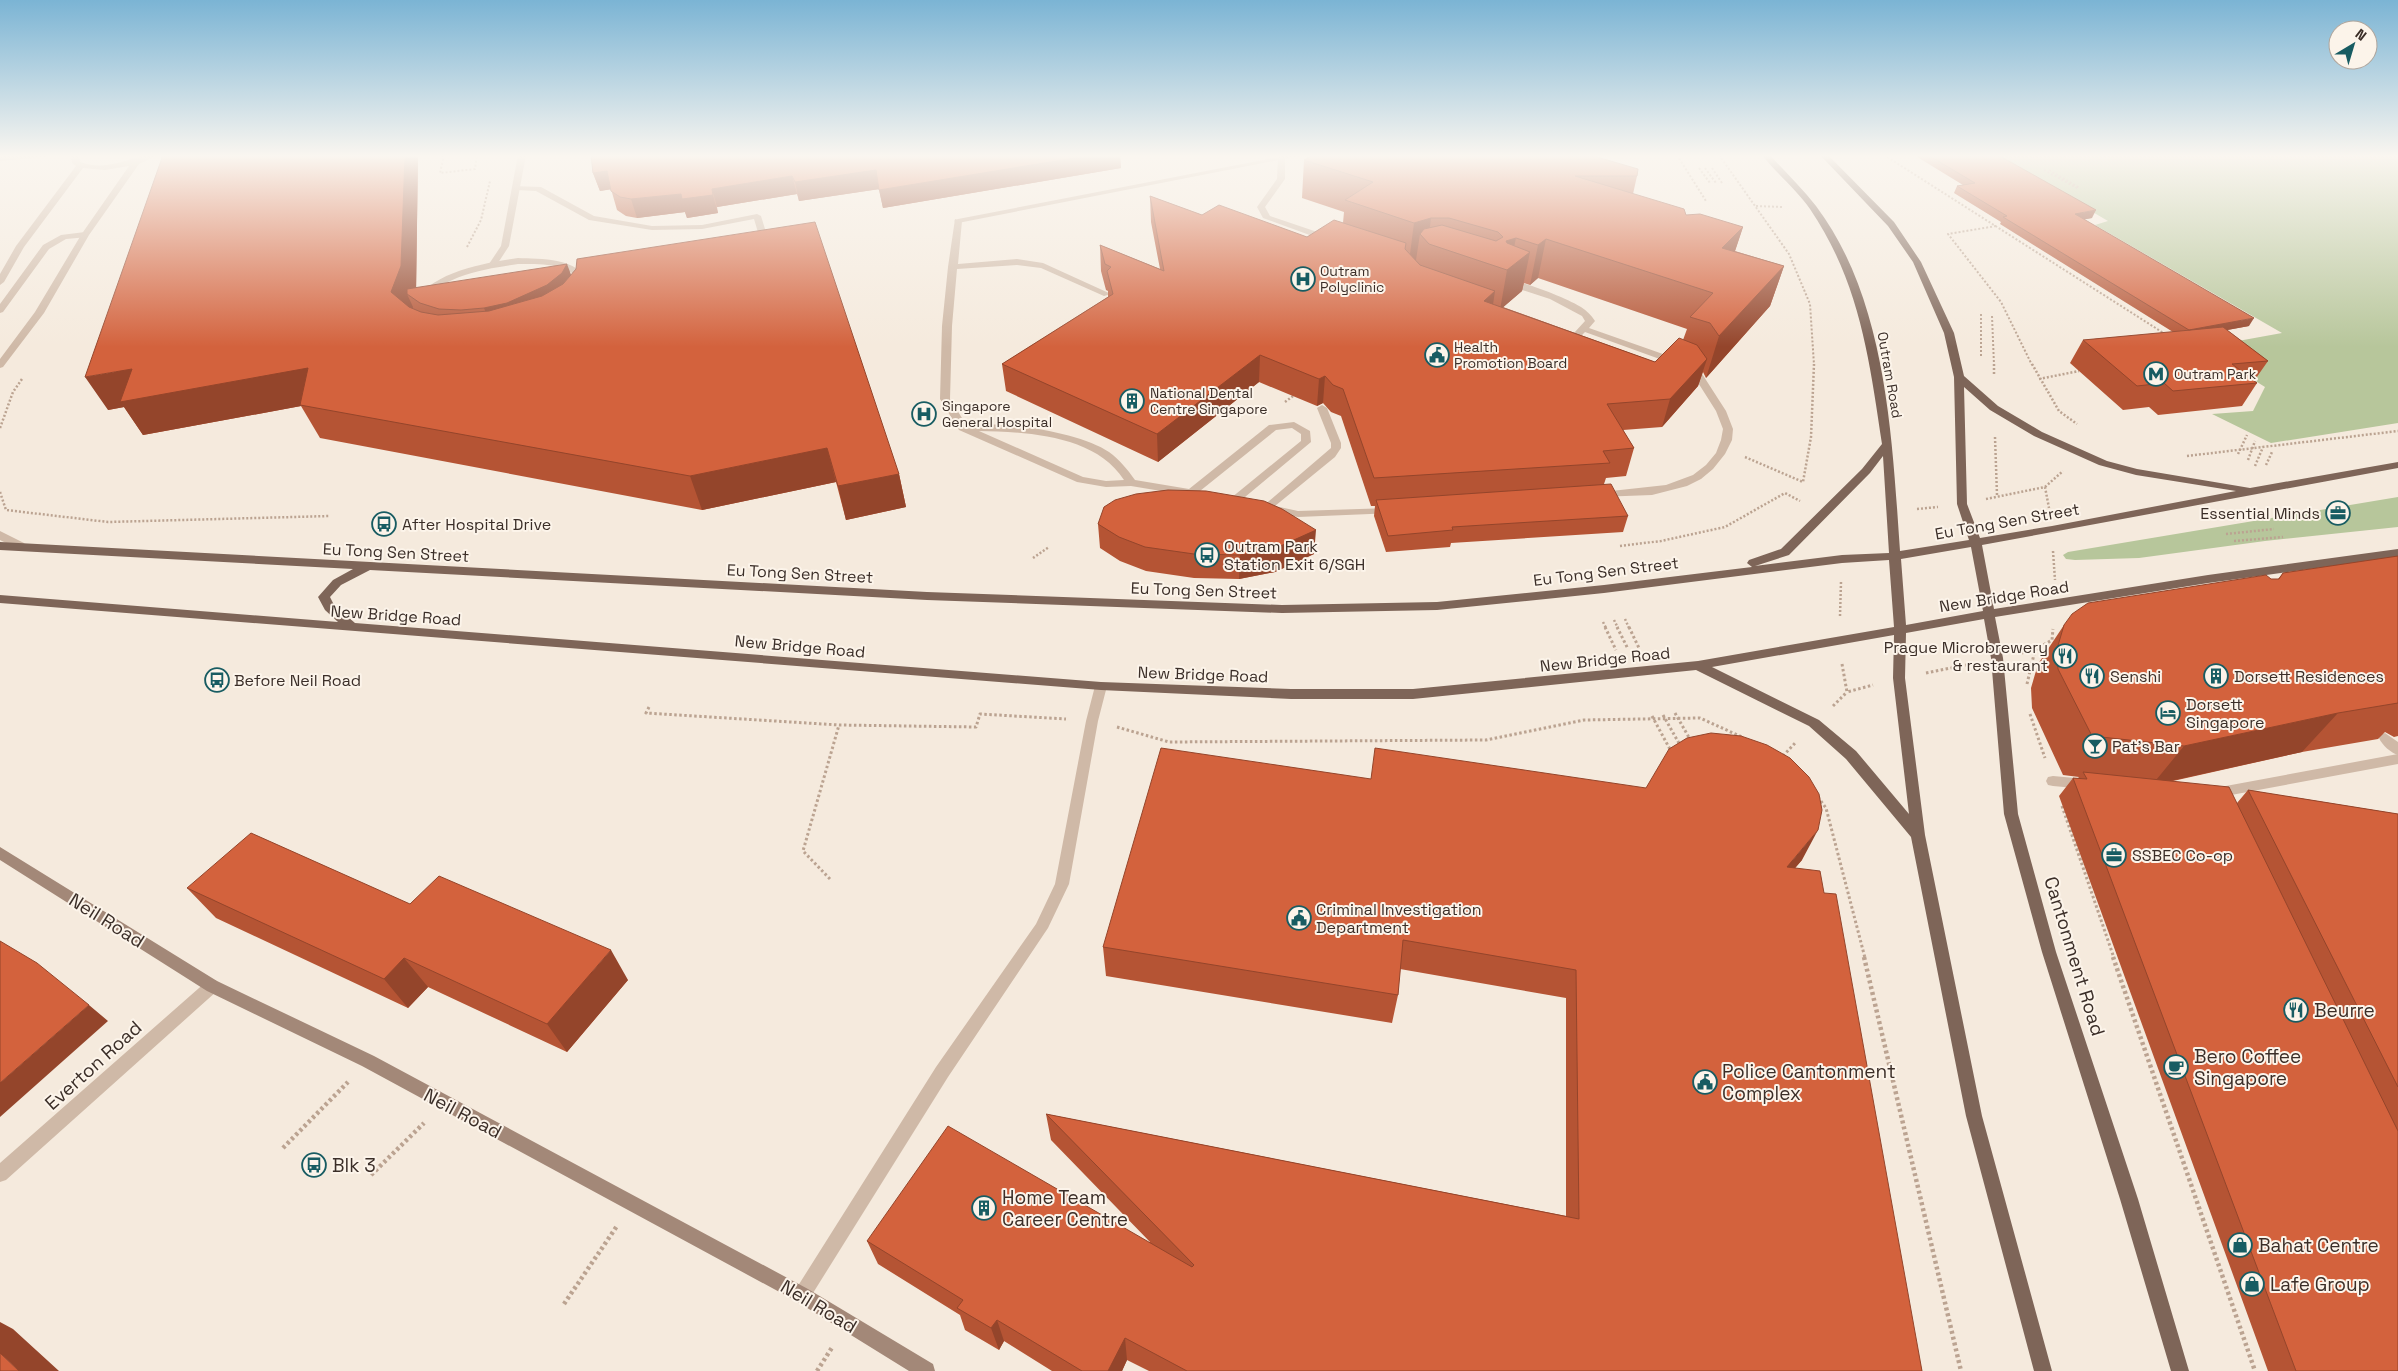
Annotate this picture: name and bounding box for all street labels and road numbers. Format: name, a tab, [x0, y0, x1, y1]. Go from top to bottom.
street label: Outram Road	[1874, 330, 1906, 420]
street label: Eu Tong Sen Street	[1933, 498, 2081, 545]
street label: Eu Tong Sen Street	[322, 538, 470, 567]
street label: Eu Tong Sen Street	[1532, 552, 1680, 591]
street label: Eu Tong Sen Street	[726, 559, 874, 588]
street label: New Bridge Road	[1938, 576, 2070, 617]
street label: Eu Tong Sen Street	[1130, 577, 1278, 604]
street label: New Bridge Road	[330, 600, 462, 631]
street label: New Bridge Road	[734, 630, 866, 663]
street label: New Bridge Road	[1539, 642, 1671, 677]
street label: New Bridge Road	[1137, 662, 1269, 687]
street label: Cantonment Road	[2038, 873, 2111, 1039]
street label: Neil Road	[64, 887, 149, 953]
street label: Everton Road	[40, 1015, 147, 1116]
street label: Neil Road	[420, 1083, 506, 1144]
street label: Neil Road	[776, 1274, 861, 1339]

